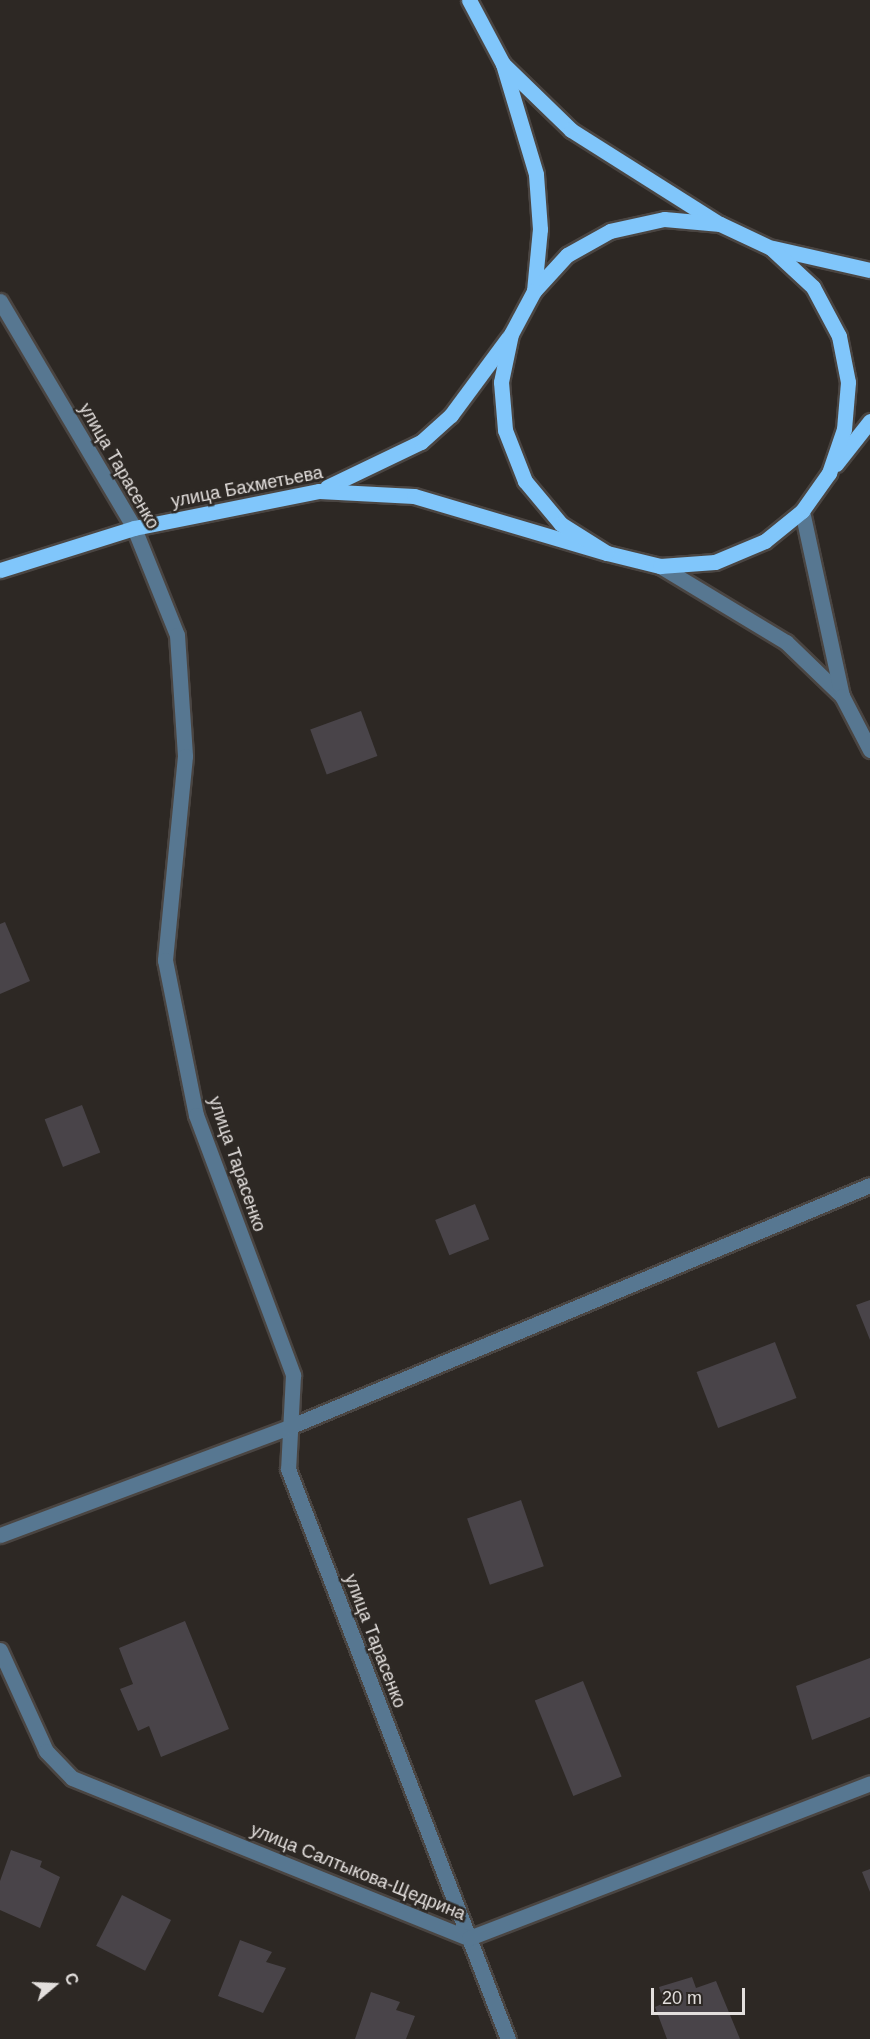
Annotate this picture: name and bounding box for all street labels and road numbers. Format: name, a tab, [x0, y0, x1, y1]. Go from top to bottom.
street label: улица Тарасенко	[74, 399, 164, 533]
street label: улица Бахметьева	[169, 462, 325, 512]
street label: улица Тарасенко	[204, 1093, 270, 1235]
street label: улица Тарасенко	[340, 1571, 410, 1711]
street label: улица Салтыкова-Щедрина	[247, 1819, 469, 1925]

